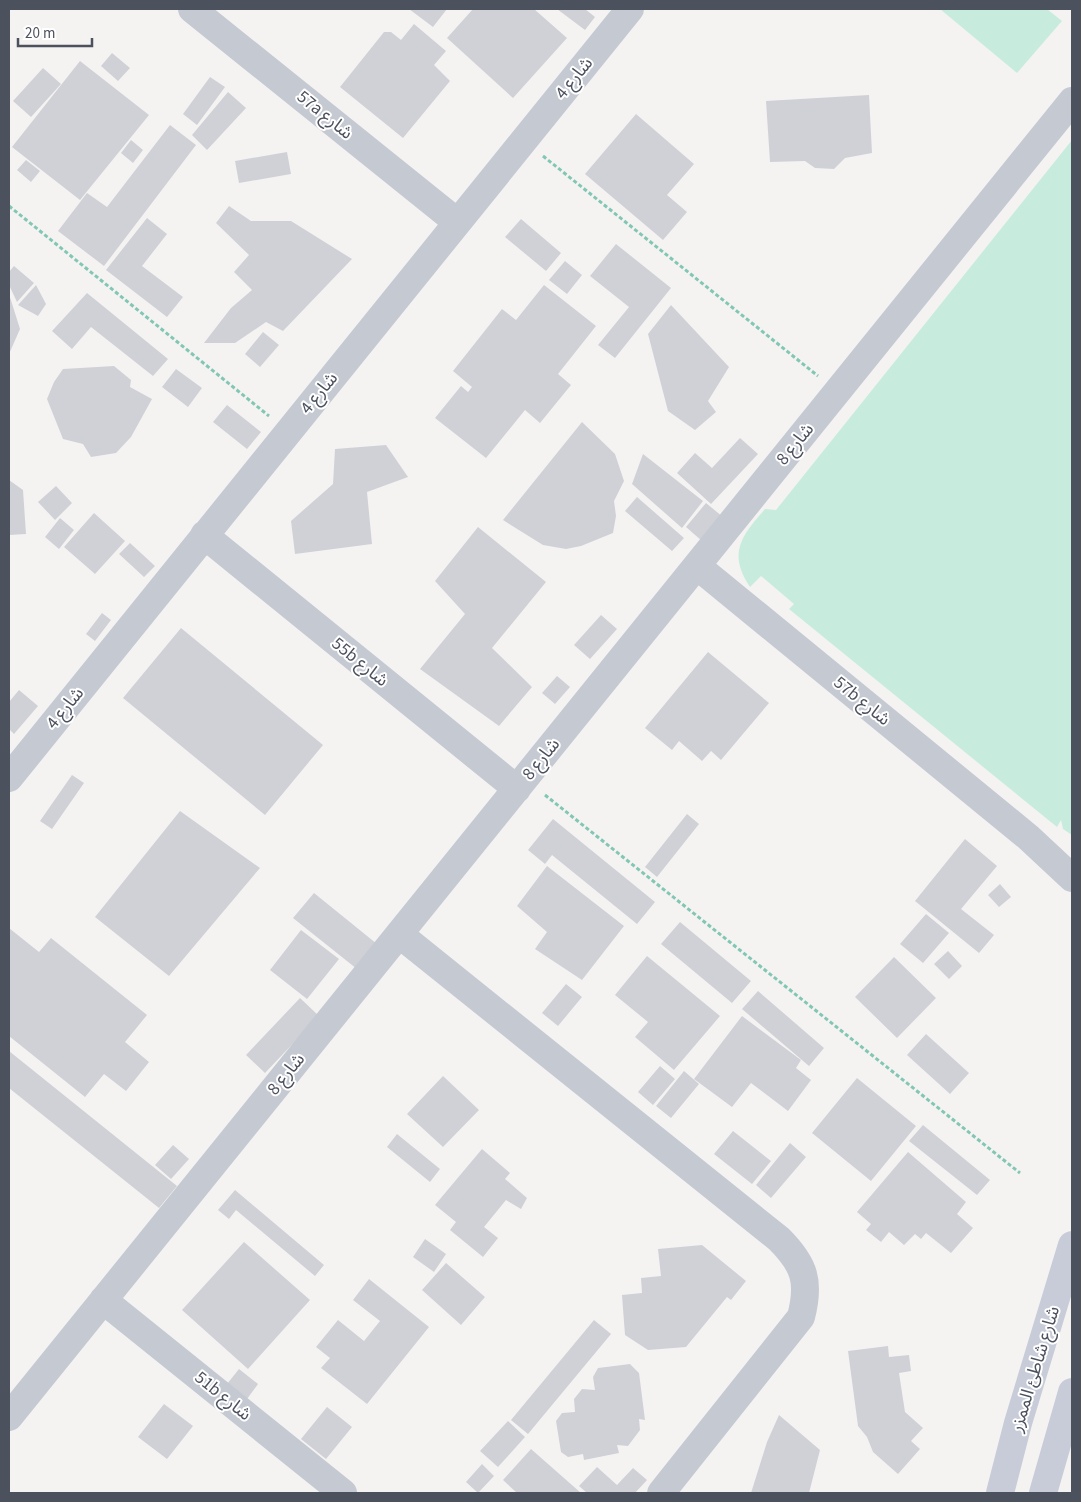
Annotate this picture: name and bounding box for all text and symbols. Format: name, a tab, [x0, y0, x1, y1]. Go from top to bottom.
scale bar	[18, 15, 91, 47]
text: 20 m	[25, 23, 55, 44]
street label: شارع 4	[549, 52, 599, 105]
street label: 57a شارع	[291, 85, 358, 146]
street label: شارع 4	[294, 367, 344, 420]
street label: شارع 8	[770, 418, 820, 471]
street label: 55b شارع	[326, 631, 394, 693]
street label: 57b شارع	[828, 670, 896, 732]
street label: شارع 4	[40, 682, 90, 735]
street label: شارع 8	[516, 733, 566, 786]
street label: شارع 8	[261, 1048, 311, 1101]
street label: شارع شاطئ الممزر	[1004, 1303, 1067, 1436]
street label: 51b شارع	[189, 1365, 257, 1427]

